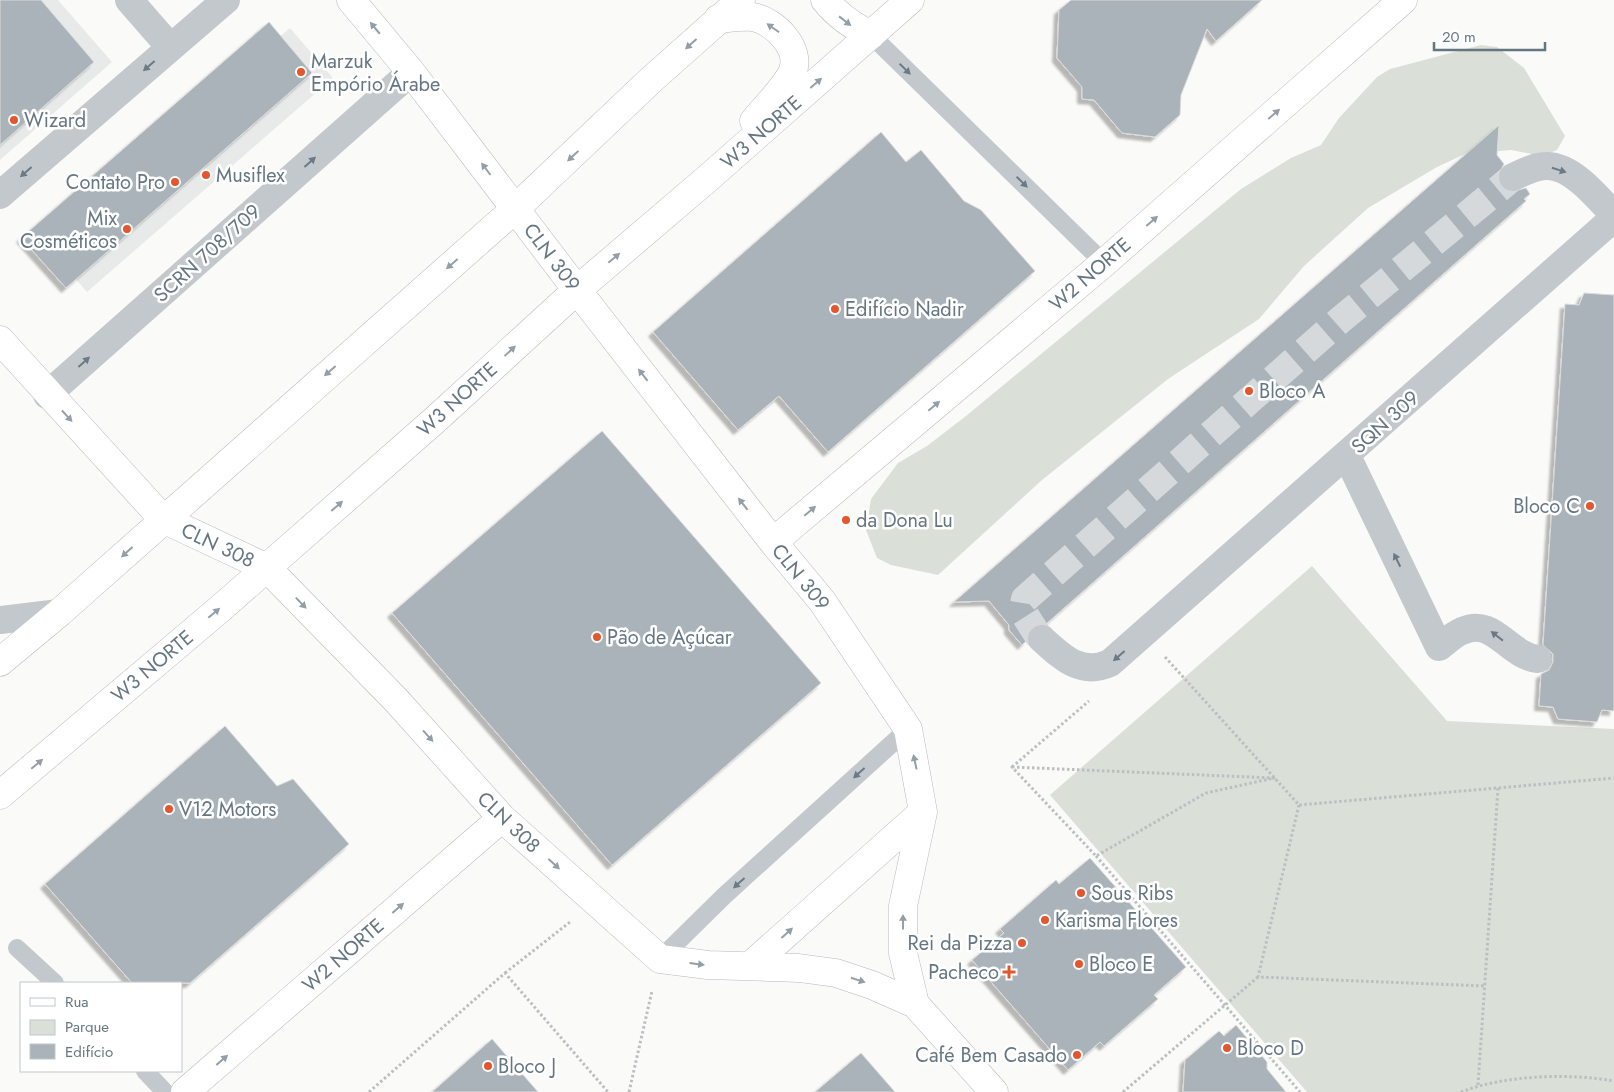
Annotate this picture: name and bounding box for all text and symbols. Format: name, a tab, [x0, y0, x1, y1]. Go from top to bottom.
one-way arrow	[838, 15, 851, 26]
scale bar	[1434, 20, 1545, 52]
one-way arrow	[369, 22, 380, 35]
one-way arrow	[766, 23, 780, 33]
text: 20 m	[1442, 26, 1476, 48]
one-way arrow	[685, 38, 698, 49]
place label: Marzuk Empório Árabe	[311, 47, 440, 99]
one-way arrow	[142, 60, 155, 71]
one-way arrow	[899, 63, 911, 75]
marker: Marzuk Empório Árabe	[295, 66, 307, 78]
one-way arrow	[809, 77, 821, 89]
street label: W3 NORTE	[714, 89, 808, 176]
place label: Wizard	[24, 106, 86, 135]
one-way arrow	[1267, 108, 1279, 120]
marker: Wizard	[8, 114, 20, 126]
one-way arrow	[567, 150, 580, 161]
one-way arrow	[304, 156, 317, 167]
place label: Musiflex	[216, 161, 285, 190]
one-way arrow	[481, 163, 492, 176]
one-way arrow	[1551, 166, 1566, 174]
one-way arrow	[20, 167, 33, 178]
place label: Contato Pro	[66, 168, 165, 197]
marker: Musiflex	[200, 169, 212, 181]
marker: Contato Pro	[169, 176, 181, 188]
one-way arrow	[1015, 176, 1027, 188]
street label: SCRN 708/709	[148, 197, 267, 309]
place label: Mix Cosméticos	[20, 204, 118, 256]
one-way arrow	[1145, 215, 1157, 227]
street label: CLN 309	[516, 217, 587, 297]
marker: Mix Cosméticos	[121, 223, 133, 235]
street label: W2 NORTE	[1043, 231, 1138, 318]
one-way arrow	[607, 253, 620, 264]
one-way arrow	[447, 258, 459, 270]
place label: Edifício Nadir	[845, 295, 964, 324]
marker: Edifício Nadir	[829, 303, 841, 315]
one-way arrow	[503, 345, 515, 357]
street label: W3 NORTE	[411, 355, 504, 443]
one-way arrow	[77, 356, 89, 368]
one-way arrow	[325, 365, 337, 377]
one-way arrow	[638, 368, 648, 382]
place label: Bloco A	[1259, 377, 1326, 406]
street label: SQN 309	[1345, 384, 1426, 461]
marker: Bloco A	[1243, 385, 1255, 397]
one-way arrow	[928, 400, 941, 411]
one-way arrow	[61, 410, 73, 422]
place label: Bloco C	[1513, 492, 1580, 521]
one-way arrow	[738, 497, 748, 510]
marker: Bloco C	[1584, 500, 1596, 512]
one-way arrow	[330, 501, 343, 512]
one-way arrow	[803, 505, 816, 516]
place label: da Dona Lu	[856, 506, 953, 535]
marker: da Dona Lu	[840, 514, 852, 526]
street label: CLN 308	[176, 516, 259, 575]
street label: CLN 309	[765, 538, 837, 617]
one-way arrow	[121, 546, 133, 558]
one-way arrow	[1393, 553, 1401, 567]
one-way arrow	[295, 597, 307, 609]
one-way arrow	[208, 608, 221, 619]
street label: W3 NORTE	[105, 623, 200, 709]
place label: Pão de Açúcar	[607, 623, 732, 652]
one-way arrow	[1491, 630, 1504, 641]
marker: Pão de Açúcar	[591, 631, 603, 643]
one-way arrow	[1112, 651, 1125, 662]
one-way arrow	[422, 729, 434, 741]
one-way arrow	[910, 754, 918, 770]
one-way arrow	[31, 759, 43, 770]
one-way arrow	[853, 767, 865, 779]
street label: CLN 308	[471, 785, 547, 860]
place label: V12 Motors	[179, 795, 276, 824]
marker: V12 Motors	[163, 803, 175, 815]
one-way arrow	[547, 859, 560, 870]
one-way arrow	[733, 877, 745, 889]
place label: Sous Ribs	[1091, 879, 1173, 908]
marker: Sous Ribs	[1075, 887, 1087, 899]
one-way arrow	[391, 902, 404, 913]
place label: Karisma Flores	[1055, 906, 1178, 935]
street label: W2 NORTE	[296, 912, 391, 999]
one-way arrow	[899, 913, 907, 929]
marker: Karisma Flores	[1039, 914, 1051, 926]
one-way arrow	[780, 927, 792, 939]
place label: Rei da Pizza	[908, 929, 1012, 958]
marker: Rei da Pizza	[1016, 937, 1028, 949]
place label: Bloco E	[1089, 950, 1153, 979]
place label: Pacheco	[928, 958, 999, 987]
marker: Bloco E	[1073, 958, 1085, 970]
one-way arrow	[690, 960, 706, 968]
marker: Pacheco	[1003, 966, 1015, 978]
one-way arrow	[851, 977, 866, 984]
legend	[20, 982, 182, 1072]
text: Rua	[65, 991, 89, 1013]
text: Parque	[65, 1016, 109, 1038]
place label: Bloco D	[1237, 1034, 1304, 1063]
text: Edifício	[65, 1041, 113, 1063]
place label: Café Bem Casado	[915, 1041, 1067, 1070]
marker: Bloco D	[1221, 1042, 1233, 1054]
marker: Café Bem Casado	[1071, 1049, 1083, 1061]
place label: Bloco J	[498, 1052, 556, 1081]
one-way arrow	[216, 1054, 228, 1066]
marker: Bloco J	[482, 1060, 494, 1072]

